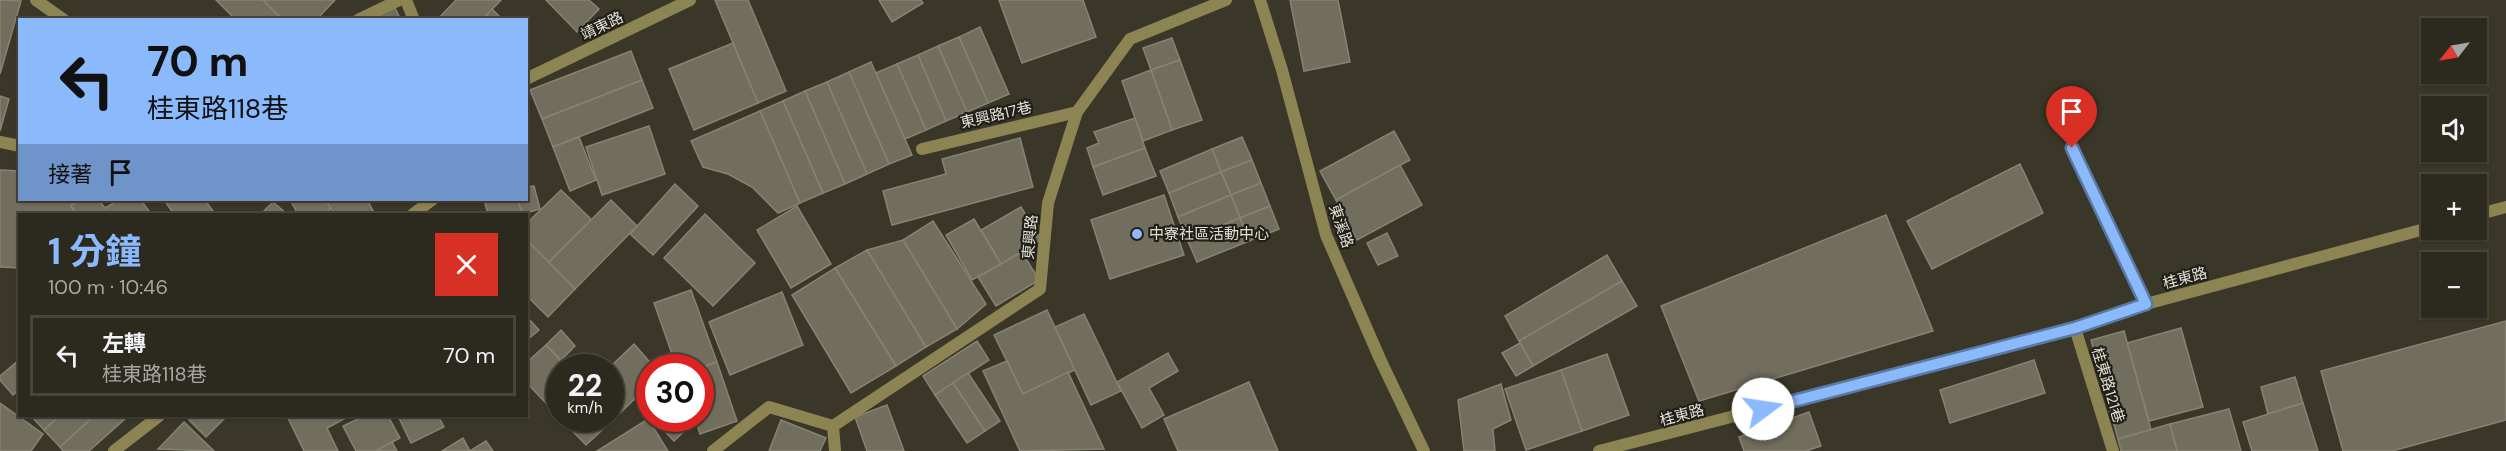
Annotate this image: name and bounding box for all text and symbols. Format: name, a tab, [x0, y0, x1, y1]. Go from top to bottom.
street label: 靖東路	[577, 7, 627, 45]
north arrow	[2421, 18, 2487, 84]
map controls	[2421, 18, 2487, 318]
text: 70 m	[147, 34, 248, 89]
icon: left	[48, 42, 126, 120]
pin	[2046, 86, 2097, 148]
text: 桂東路118巷	[147, 91, 288, 126]
icon: arrive	[2055, 95, 2088, 128]
button: sound	[2421, 96, 2487, 162]
street label: 東興路17巷	[958, 97, 1034, 133]
icon: arrive	[104, 156, 137, 189]
text: 接著	[48, 160, 92, 189]
button: +	[2421, 174, 2487, 240]
street label: 東溪路	[1324, 201, 1358, 251]
street label: 東興路	[1018, 214, 1042, 260]
place label: 中寮社區活動中心	[1149, 224, 1269, 244]
marker: 中寮社區活動中心	[1130, 227, 1144, 241]
text: 1 分鐘	[48, 228, 142, 275]
button: close	[435, 233, 498, 296]
button: −	[2421, 252, 2487, 318]
street label: 桂東路	[2161, 263, 2209, 293]
text: 100 m · 10:46	[48, 274, 168, 300]
text: 左轉	[102, 329, 146, 358]
icon: left	[51, 339, 84, 372]
text: 70 m	[443, 341, 495, 370]
street label: 桂東路121巷	[2087, 345, 2129, 425]
speed limit sign: 30	[636, 354, 714, 432]
text: 桂東路118巷	[102, 361, 207, 387]
text: 22	[568, 366, 602, 405]
position arrow	[1731, 377, 1795, 441]
text: km/h	[567, 398, 603, 418]
street label: 桂東路	[1658, 400, 1706, 430]

